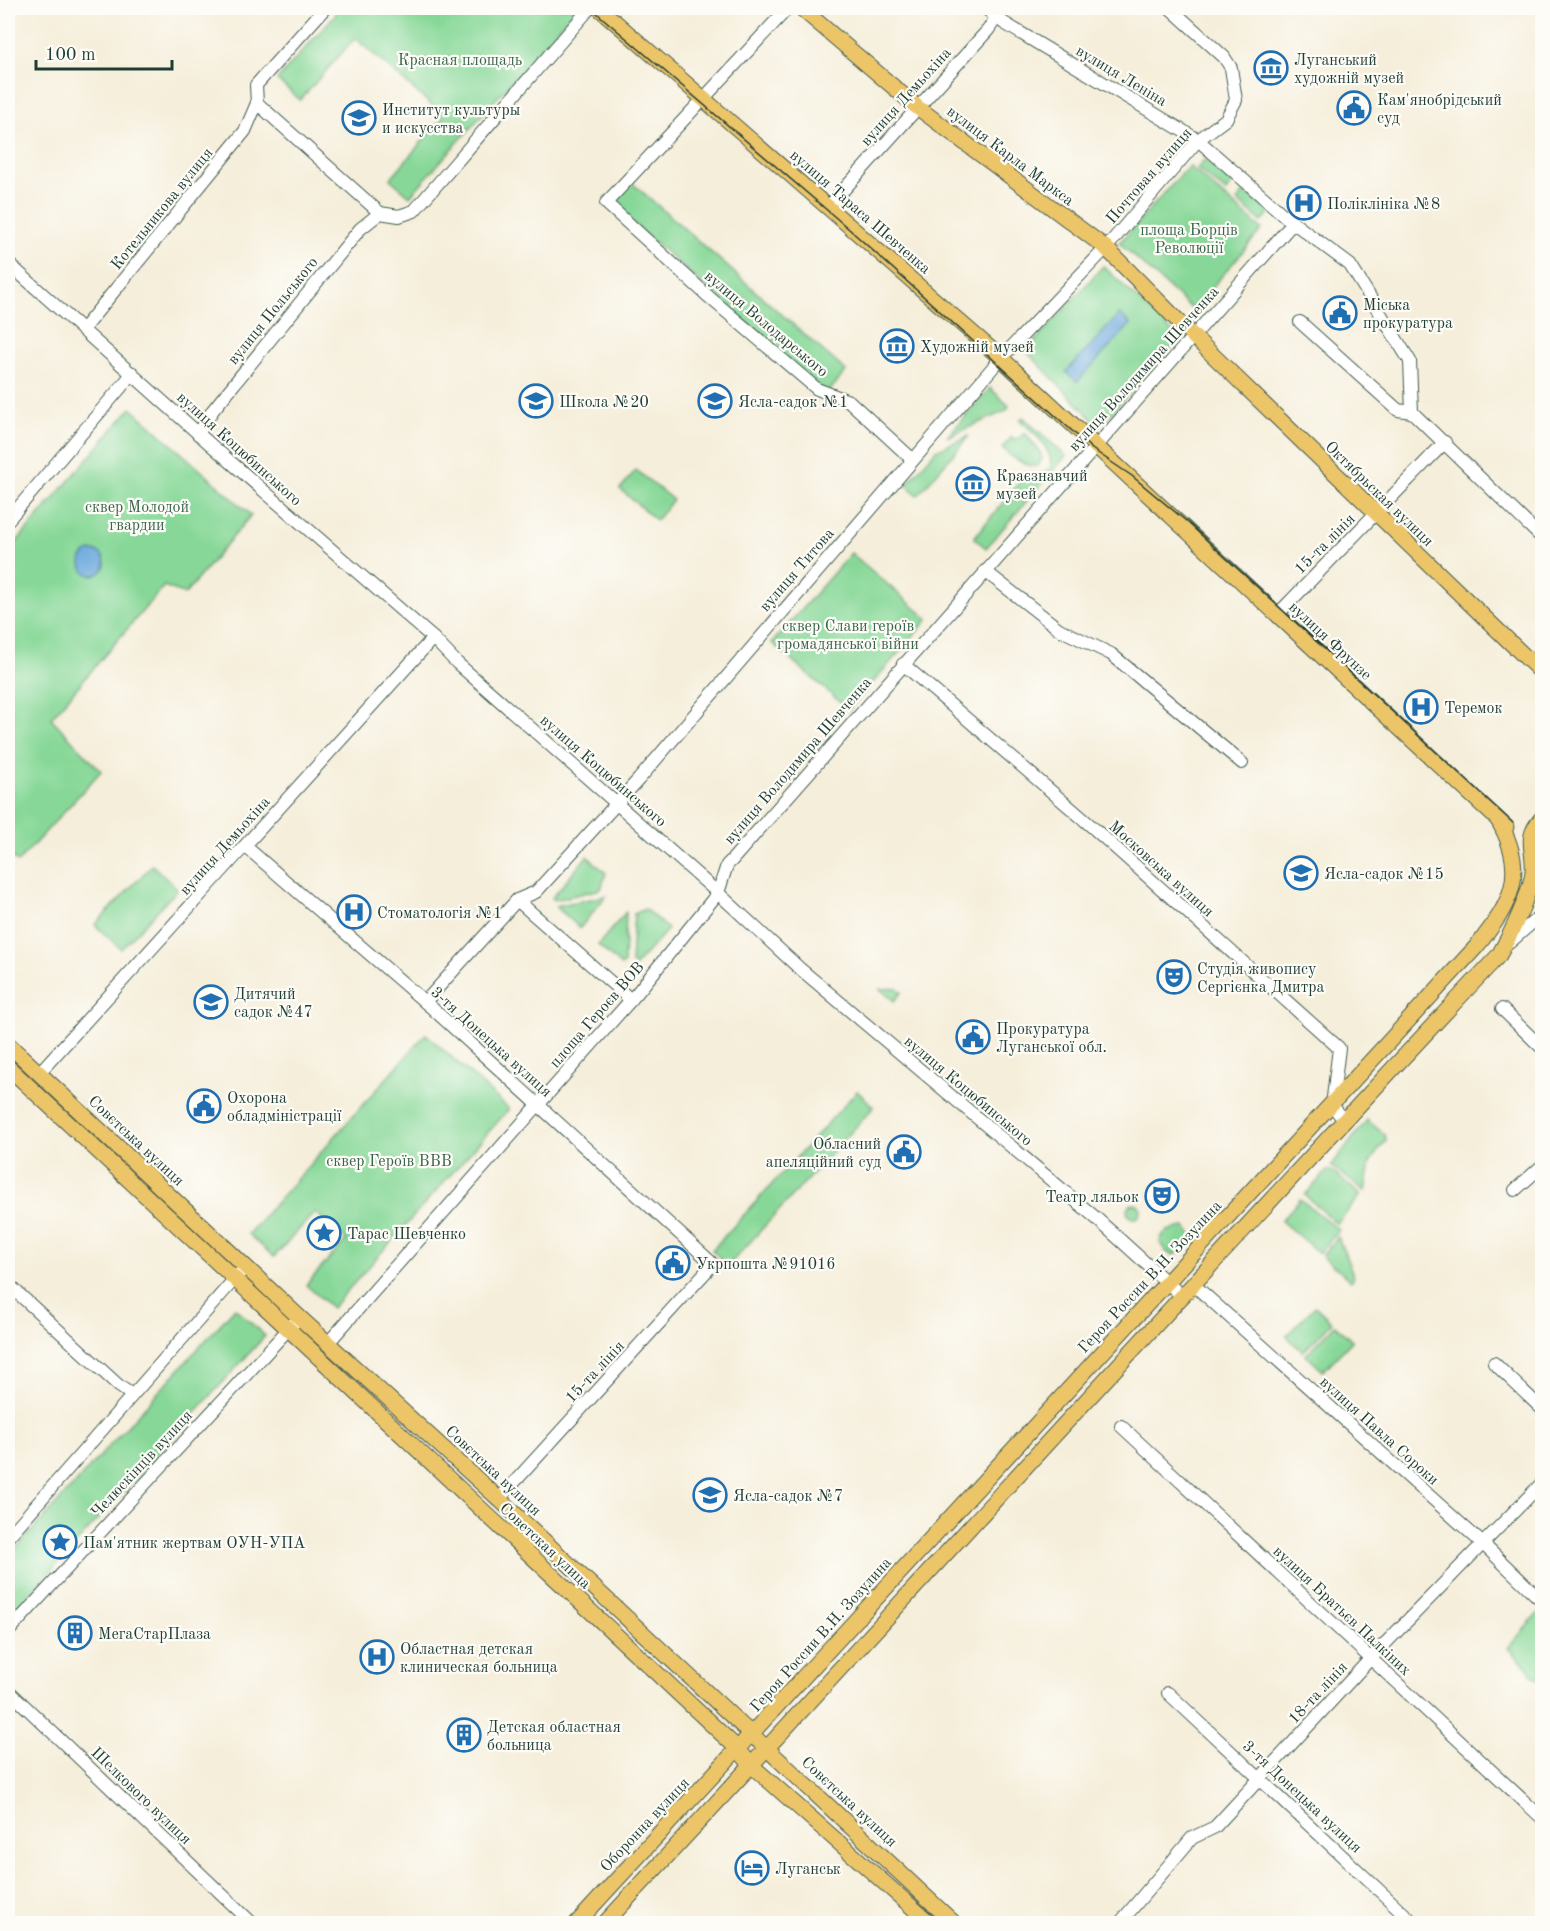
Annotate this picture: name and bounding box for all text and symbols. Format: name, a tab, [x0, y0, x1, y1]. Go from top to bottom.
scale bar	[36, 33, 172, 71]
street label: вулиця Леніна	[1073, 43, 1169, 110]
street label: вулиця Демьохіна	[858, 45, 955, 150]
text: 100 m	[45, 46, 96, 64]
museum icon: Луганський художній музей	[1253, 50, 1289, 86]
park label: Красная площадь	[398, 53, 522, 69]
place label: Луганський художній музей	[1294, 53, 1404, 87]
public building icon: Кам'янобрідський суд	[1336, 90, 1372, 126]
place label: Кам'янобрідський суд	[1377, 93, 1502, 127]
school or university icon: Институт культуры и искусства	[341, 100, 377, 136]
place label: Институт культуры и искусства	[382, 103, 520, 137]
street label: вулиця Карла Маркса	[943, 104, 1076, 209]
street label: Почтовая вулиця	[1104, 125, 1195, 227]
street label: Котельникова вулиця	[109, 145, 216, 273]
street label: вулиця Тараса Шевченка	[786, 147, 933, 278]
hospital icon: Поліклініка №8	[1286, 185, 1322, 221]
place label: Поліклініка №8	[1327, 197, 1440, 213]
park label: площа Борців Революції	[1140, 223, 1238, 257]
street label: вулиця Польського	[225, 254, 322, 368]
street label: вулиця Володарського	[701, 268, 831, 381]
street label: вулиця Володимира Шевченка	[1066, 284, 1223, 455]
public building icon: Міська прокуратура	[1322, 295, 1358, 331]
place label: Міська прокуратура	[1363, 298, 1453, 332]
museum icon: Художній музей	[879, 328, 915, 364]
place label: Художній музей	[920, 340, 1034, 356]
school or university icon: Школа №20	[518, 383, 554, 419]
school or university icon: Ясла-садок №1	[697, 383, 733, 419]
street label: вулиця Коцюбинського	[173, 390, 304, 509]
place label: Школа №20	[559, 395, 649, 411]
place label: Ясла-садок №1	[738, 395, 848, 411]
street label: Октябрьская вулиця	[1321, 439, 1436, 550]
museum icon: Краєзнавчий музей	[955, 466, 991, 502]
place label: Краєзнавчий музей	[996, 469, 1088, 503]
park label: сквер Молодой гвардии	[85, 500, 189, 534]
street label: 15-та лінія	[1292, 511, 1359, 578]
street label: вулиця Титова	[757, 526, 838, 615]
street label: вулиця Фрунзе	[1285, 599, 1374, 684]
park label: сквер Слави героїв громадянської війни	[777, 619, 919, 653]
street label: вулиця Володимира Шевченка	[722, 675, 875, 848]
hospital icon: Теремок	[1403, 689, 1439, 725]
place label: Теремок	[1444, 701, 1503, 717]
street label: вулиця Коцюбинського	[537, 713, 669, 831]
street label: вулиця Демьохіна	[177, 794, 274, 899]
street label: Московська вулиця	[1105, 818, 1216, 921]
school or university icon: Ясла-садок №15	[1283, 855, 1319, 891]
place label: Ясла-садок №15	[1324, 867, 1444, 883]
hospital icon: Стоматологія №1	[336, 894, 372, 930]
place label: Стоматологія №1	[377, 906, 502, 922]
street label: площа Героєв ВОВ	[547, 959, 648, 1071]
theatre icon: Студія живопису Сергієнка Дмитра	[1156, 959, 1192, 995]
place label: Студія живопису Сергієнка Дмитра	[1197, 962, 1325, 996]
school or university icon: Дитячий садок №47	[193, 984, 229, 1020]
street label: 3-тя Донецька вулиця	[427, 984, 554, 1101]
place label: Дитячий садок №47	[234, 987, 313, 1021]
public building icon: Прокуратура Луганської обл.	[955, 1019, 991, 1055]
place label: Прокуратура Луганської обл.	[996, 1022, 1107, 1056]
street label: вулиця Коцюбинського	[901, 1034, 1035, 1150]
public building icon: Охорона обладміністрації	[186, 1088, 222, 1124]
place label: Охорона обладміністрації	[227, 1091, 342, 1125]
street label: Совєтська вулиця	[85, 1093, 186, 1190]
public building icon: Обласний апеляційний суд	[886, 1134, 922, 1170]
place label: Обласний апеляційний суд	[766, 1137, 881, 1171]
park label: сквер Героїв ВВВ	[326, 1154, 452, 1170]
theatre icon: Театр ляльок	[1144, 1178, 1180, 1214]
place label: Театр ляльок	[1045, 1190, 1139, 1206]
street label: Героя России В.Н. Зозулина	[1076, 1198, 1225, 1357]
place icon: Тарас Шевченко	[306, 1215, 342, 1251]
place label: Тарас Шевченко	[347, 1227, 466, 1243]
public building icon: Укрпошта №91016	[655, 1245, 691, 1281]
place label: Укрпошта №91016	[696, 1257, 836, 1273]
street label: 15-та лінія	[563, 1338, 628, 1406]
street label: вулиця Павла Сороки	[1316, 1374, 1441, 1489]
street label: Челюскінців вулиця	[89, 1408, 196, 1521]
street label: Совєтська вулиця	[442, 1423, 543, 1520]
school or university icon: Ясла-садок №7	[692, 1477, 728, 1513]
place label: Ясла-садок №7	[733, 1489, 843, 1505]
street label: Советская улица	[496, 1500, 593, 1593]
place icon: Пам'ятник жертвам ОУН-УПА	[42, 1524, 78, 1560]
place label: Пам'ятник жертвам ОУН-УПА	[83, 1536, 306, 1552]
street label: вулиця Братьєв Палкіних	[1270, 1544, 1414, 1679]
street label: Героя России В.Н. Зозулина	[748, 1555, 895, 1716]
building icon: МегаСтарПлаза	[57, 1615, 93, 1651]
place label: МегаСтарПлаза	[98, 1627, 211, 1643]
hospital icon: Областная детская клиническая больница	[359, 1639, 395, 1675]
place label: Областная детская клиническая больница	[400, 1642, 558, 1676]
street label: 18-та лінія	[1286, 1659, 1351, 1727]
building icon: Детская областная больница	[446, 1717, 482, 1753]
place label: Детская областная больница	[487, 1720, 621, 1754]
street label: 3-тя Донецька вулиця	[1239, 1738, 1364, 1857]
street label: Шелкового вулиця	[87, 1745, 194, 1848]
street label: Совєтська вулиця	[798, 1754, 899, 1851]
street label: Оборонна вулиця	[598, 1775, 693, 1876]
hotel icon: Луганськ	[734, 1850, 770, 1886]
place label: Луганськ	[775, 1862, 841, 1878]

